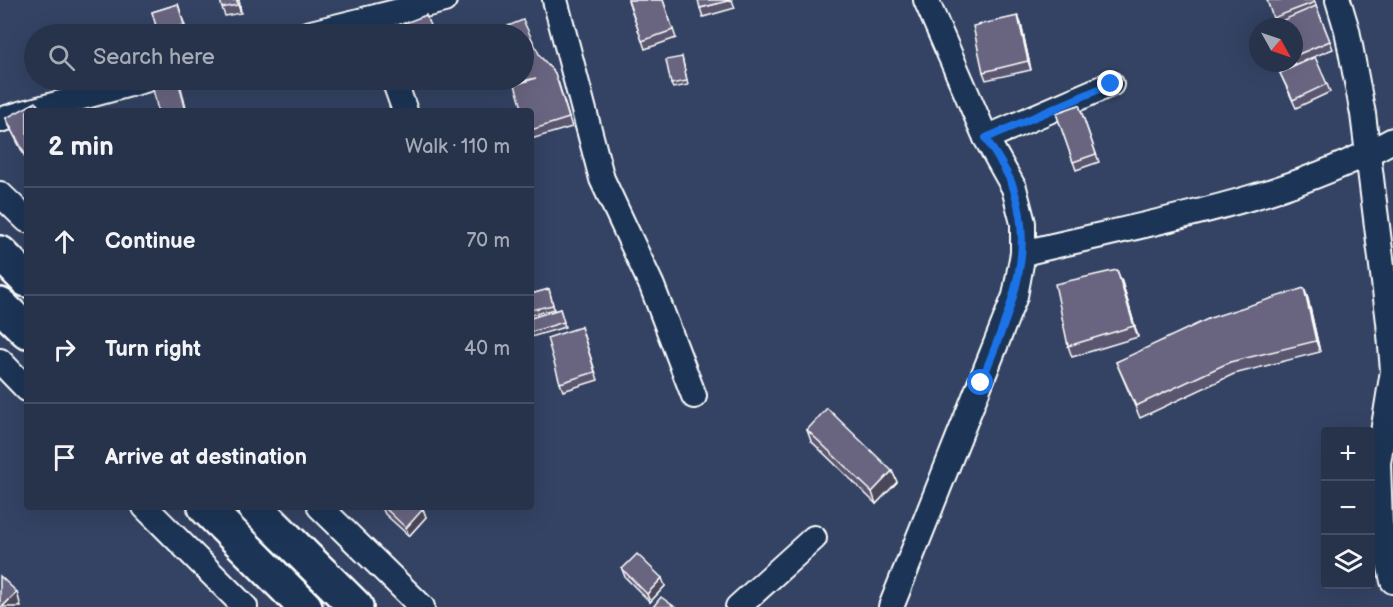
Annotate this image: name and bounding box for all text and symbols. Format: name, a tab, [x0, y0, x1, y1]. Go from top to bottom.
north arrow	[1249, 18, 1303, 72]
search box	[24, 24, 534, 90]
icon: search	[45, 41, 78, 74]
text: Search here	[93, 44, 215, 71]
route end	[1097, 70, 1123, 96]
text: 2 min	[48, 132, 114, 163]
text: Walk · 110 m	[405, 135, 510, 159]
icon: ahead	[48, 225, 81, 258]
text: Continue	[105, 228, 195, 255]
text: 70 m	[466, 229, 510, 253]
icon: right	[48, 333, 81, 366]
text: Turn right	[105, 336, 201, 363]
text: 40 m	[464, 337, 510, 361]
route start	[967, 369, 993, 395]
map controls	[1321, 427, 1375, 589]
button: +	[1321, 427, 1375, 481]
icon: arrive	[48, 441, 81, 474]
text: Arrive at destination	[105, 444, 307, 471]
button: −	[1321, 481, 1375, 535]
button: layers	[1321, 535, 1375, 589]

